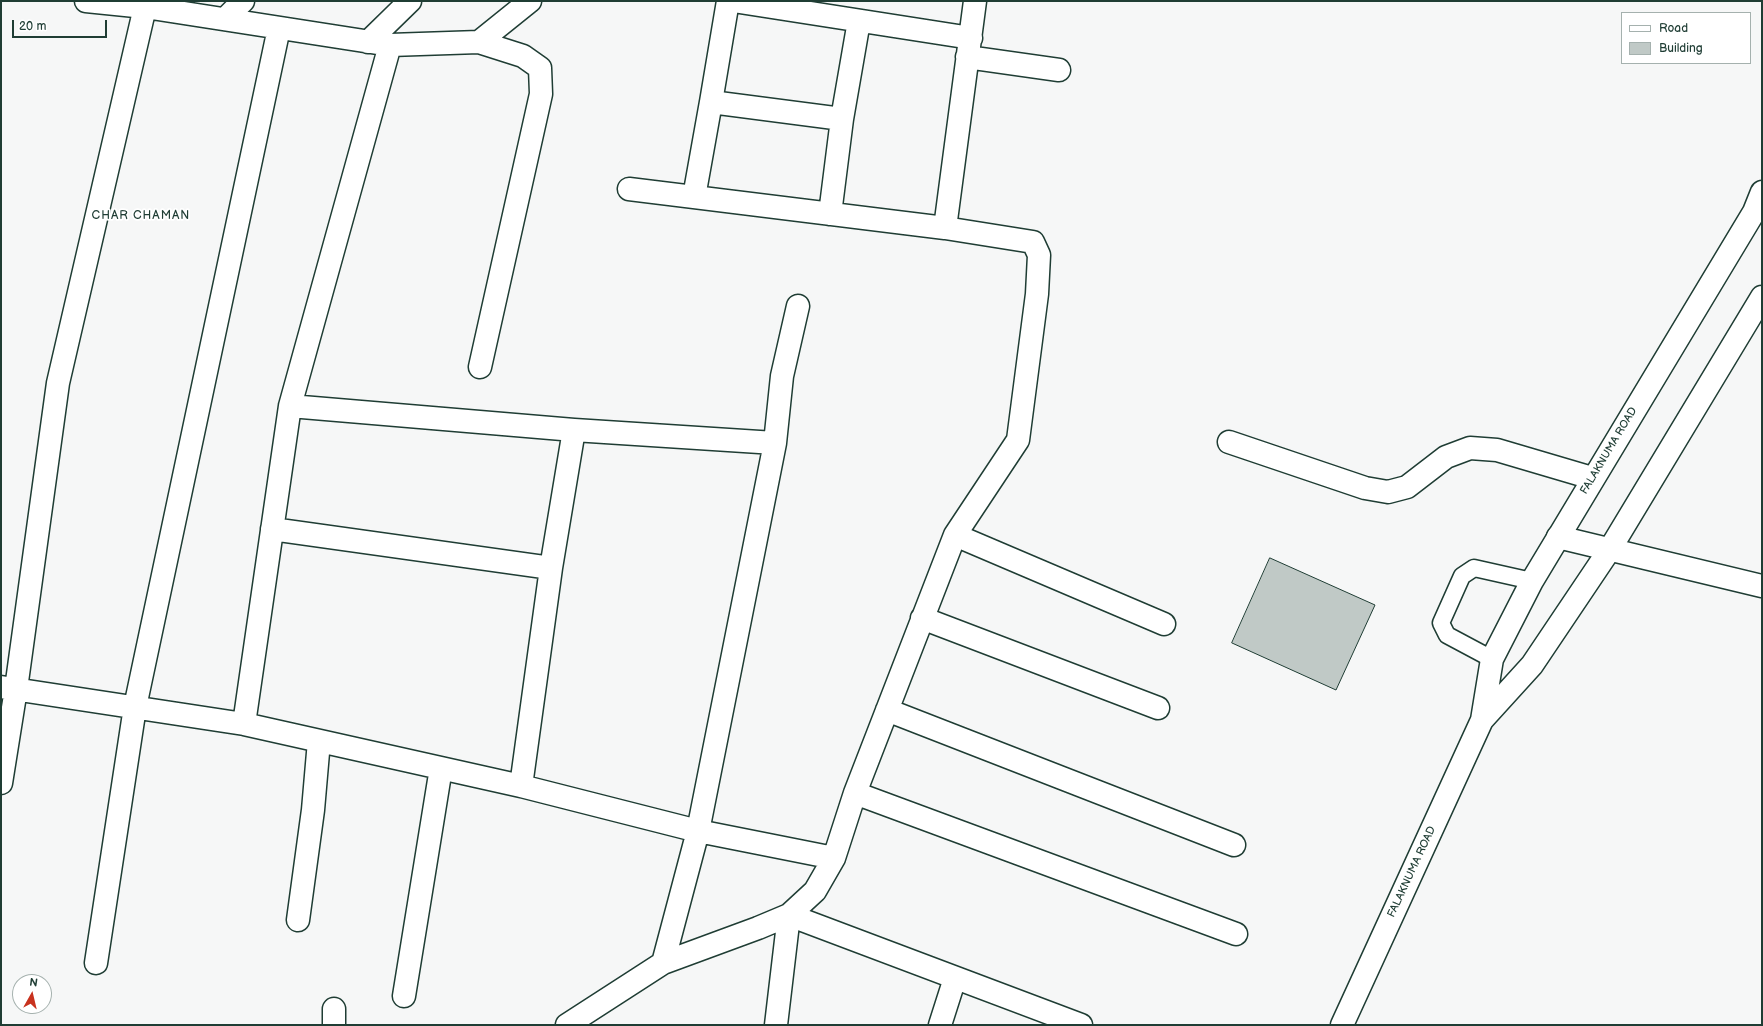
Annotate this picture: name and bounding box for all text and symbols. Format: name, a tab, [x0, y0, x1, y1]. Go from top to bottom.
scale bar	[14, 12, 109, 38]
legend	[1621, 12, 1751, 64]
text: 20 m	[19, 19, 46, 34]
text: Road	[1659, 21, 1688, 36]
text: Building	[1659, 41, 1703, 56]
district label: CHAR CHAMAN	[92, 209, 190, 223]
street label: FALAKNUMA ROAD	[1578, 405, 1640, 497]
street label: FALAKNUMA ROAD	[1385, 824, 1439, 920]
north arrow	[12, 974, 52, 1014]
text: N	[29, 976, 39, 990]

